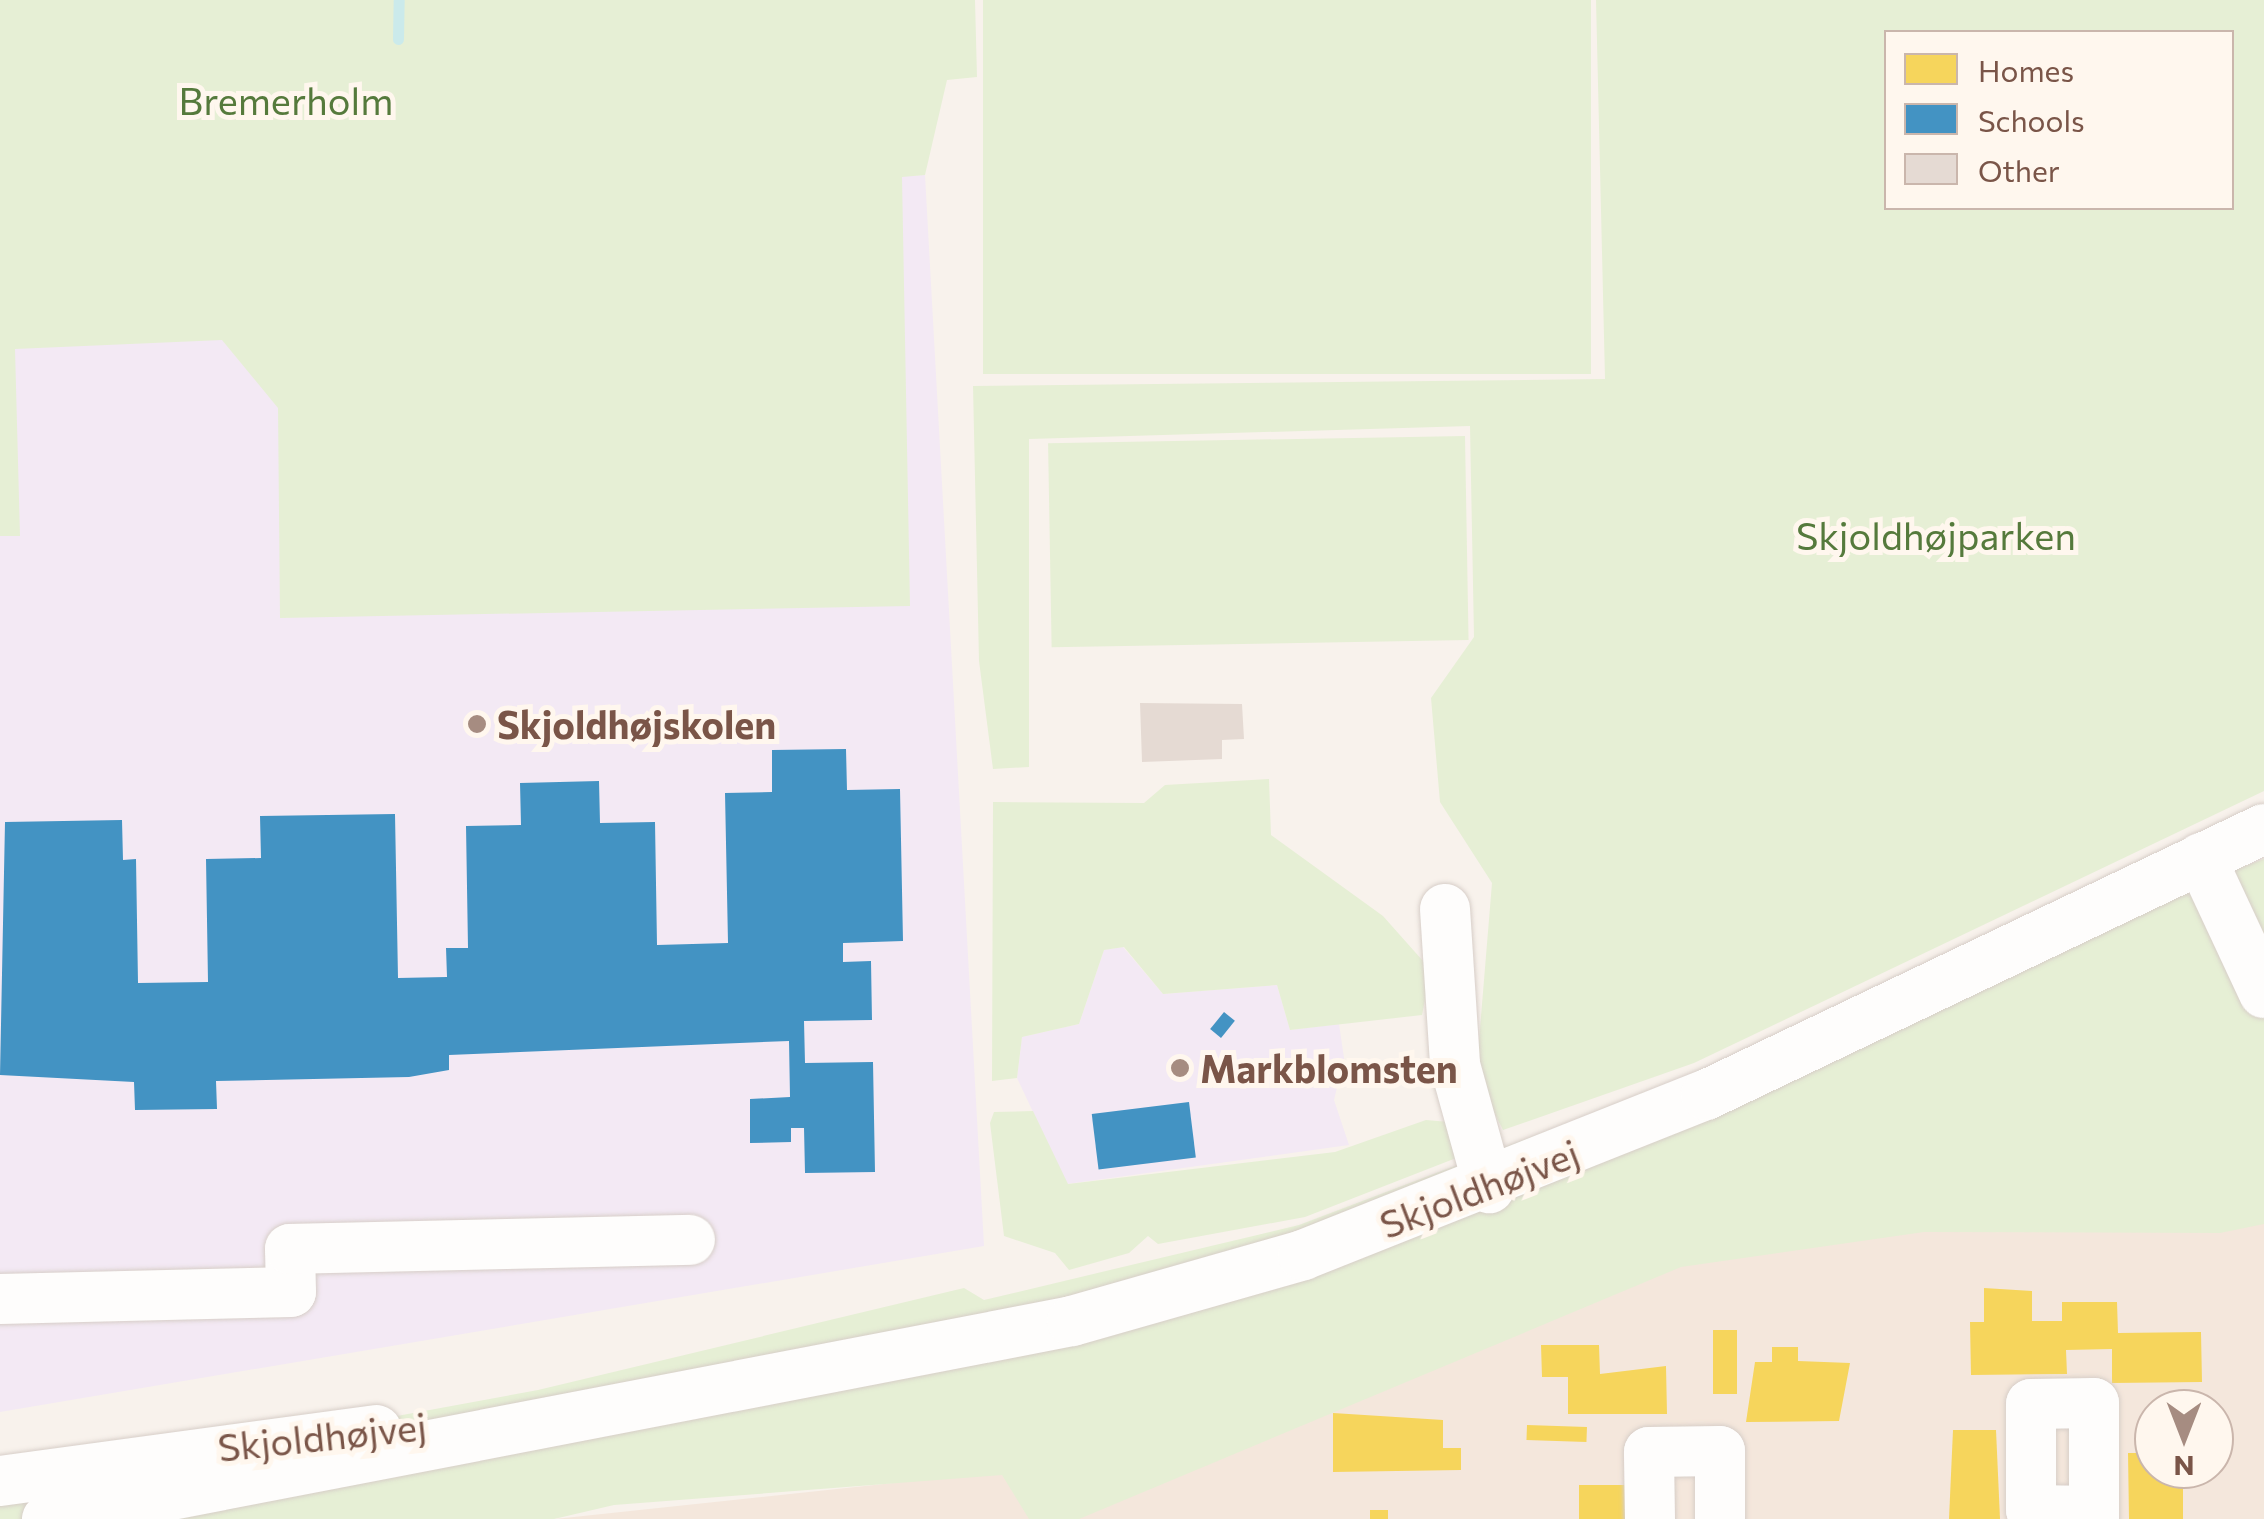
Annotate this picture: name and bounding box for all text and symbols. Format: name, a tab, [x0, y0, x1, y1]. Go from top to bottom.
legend	[1884, 30, 2234, 210]
text: Homes	[1978, 51, 2074, 88]
park label: Bremerholm	[179, 77, 393, 123]
text: Schools	[1978, 101, 2085, 138]
text: Other	[1978, 151, 2060, 188]
park label: Skjoldhøjparken	[1796, 512, 2076, 558]
place label: Skjoldhøjskolen	[497, 701, 776, 747]
marker: Skjoldhøjskolen	[466, 713, 488, 735]
place label: Markblomsten	[1200, 1045, 1458, 1091]
marker: Markblomsten	[1169, 1057, 1191, 1079]
street label: Skjoldhøjvej	[1373, 1129, 1585, 1247]
north arrow	[2134, 1389, 2234, 1489]
street label: Skjoldhøjvej	[215, 1402, 429, 1470]
text: N	[2174, 1450, 2195, 1484]

